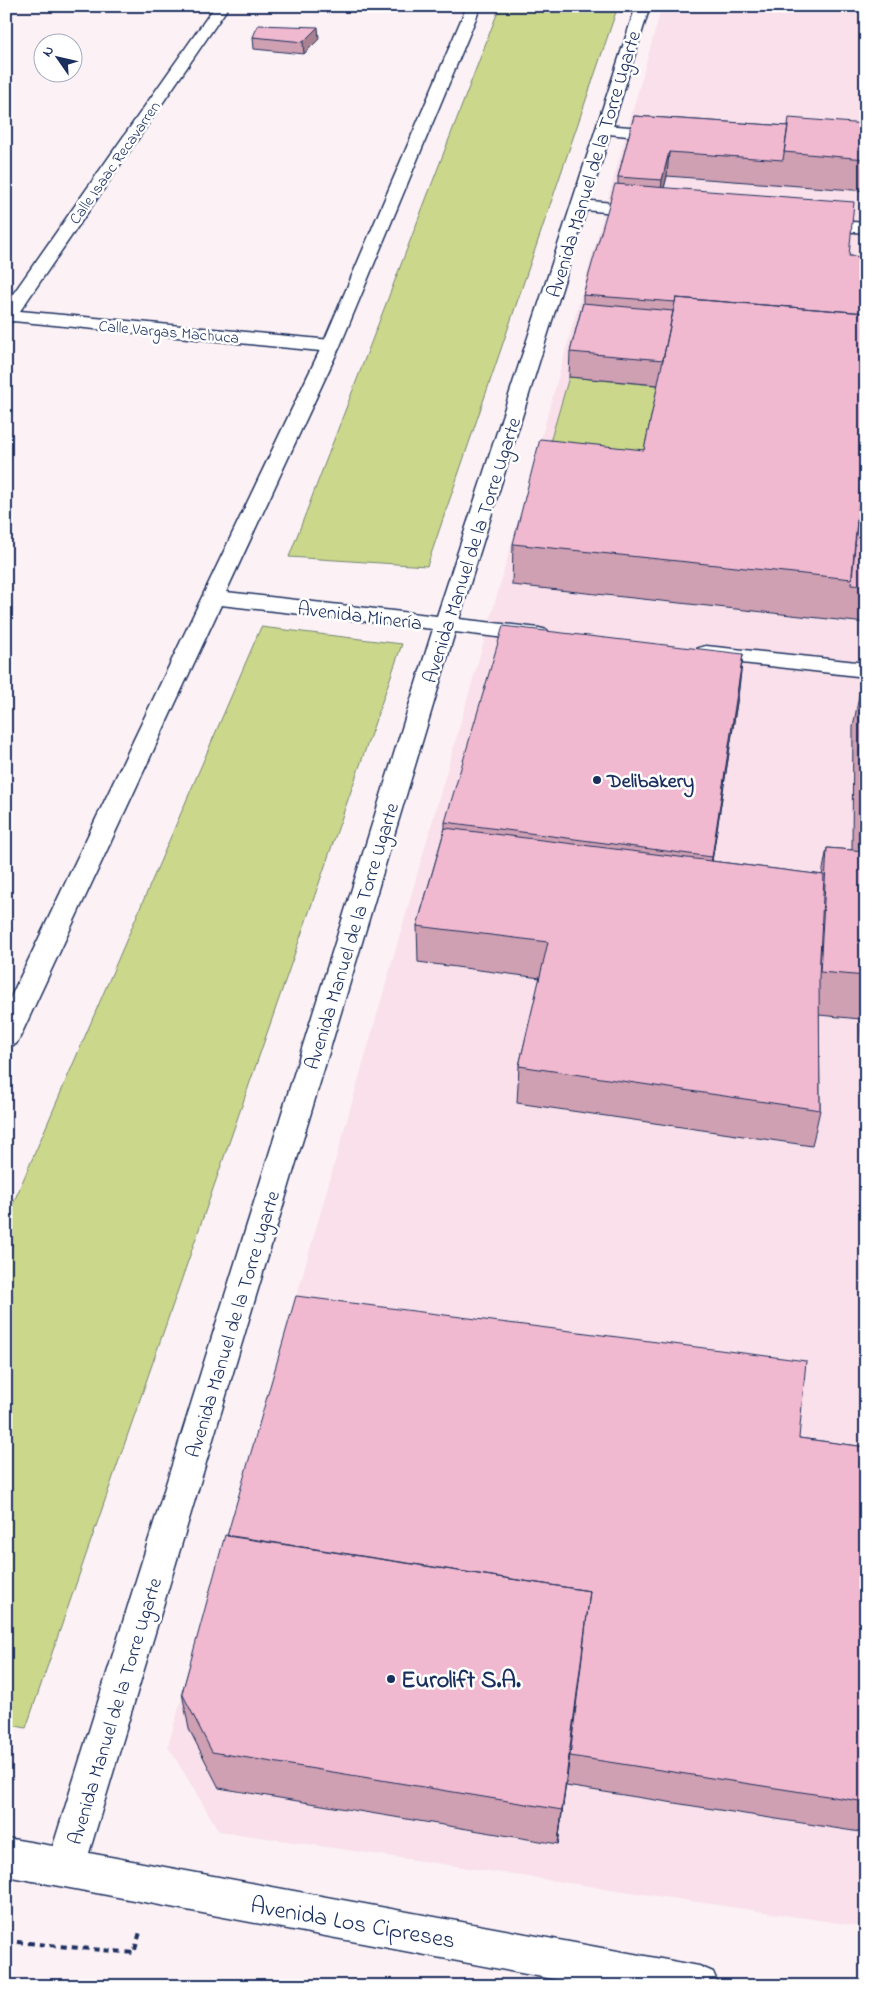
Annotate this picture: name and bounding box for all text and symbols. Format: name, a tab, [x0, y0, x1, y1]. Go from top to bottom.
street label: Avenida Manuel de la Torre Ugarte	[541, 28, 651, 302]
north arrow	[32, 32, 82, 82]
text: N	[37, 42, 60, 61]
street label: Calle Isaac Recavarren	[64, 96, 167, 230]
street label: Calle Vargas Machuca	[98, 315, 240, 351]
street label: Avenida Manuel de la Torre Ugarte	[417, 414, 531, 688]
street label: Avenida Minería	[296, 595, 424, 640]
place label: Delibakery	[606, 768, 694, 798]
marker: Delibakery	[591, 774, 603, 786]
street label: Avenida Manuel de la Torre Ugarte	[299, 800, 409, 1074]
street label: Avenida Manuel de la Torre Ugarte	[180, 1188, 290, 1462]
street label: Avenida Manuel de la Torre Ugarte	[62, 1575, 172, 1849]
place label: Eurolift S.A.	[401, 1664, 521, 1699]
marker: Eurolift S.A.	[385, 1673, 397, 1685]
street label: Avenida Los Cipreses	[247, 1889, 458, 1960]

